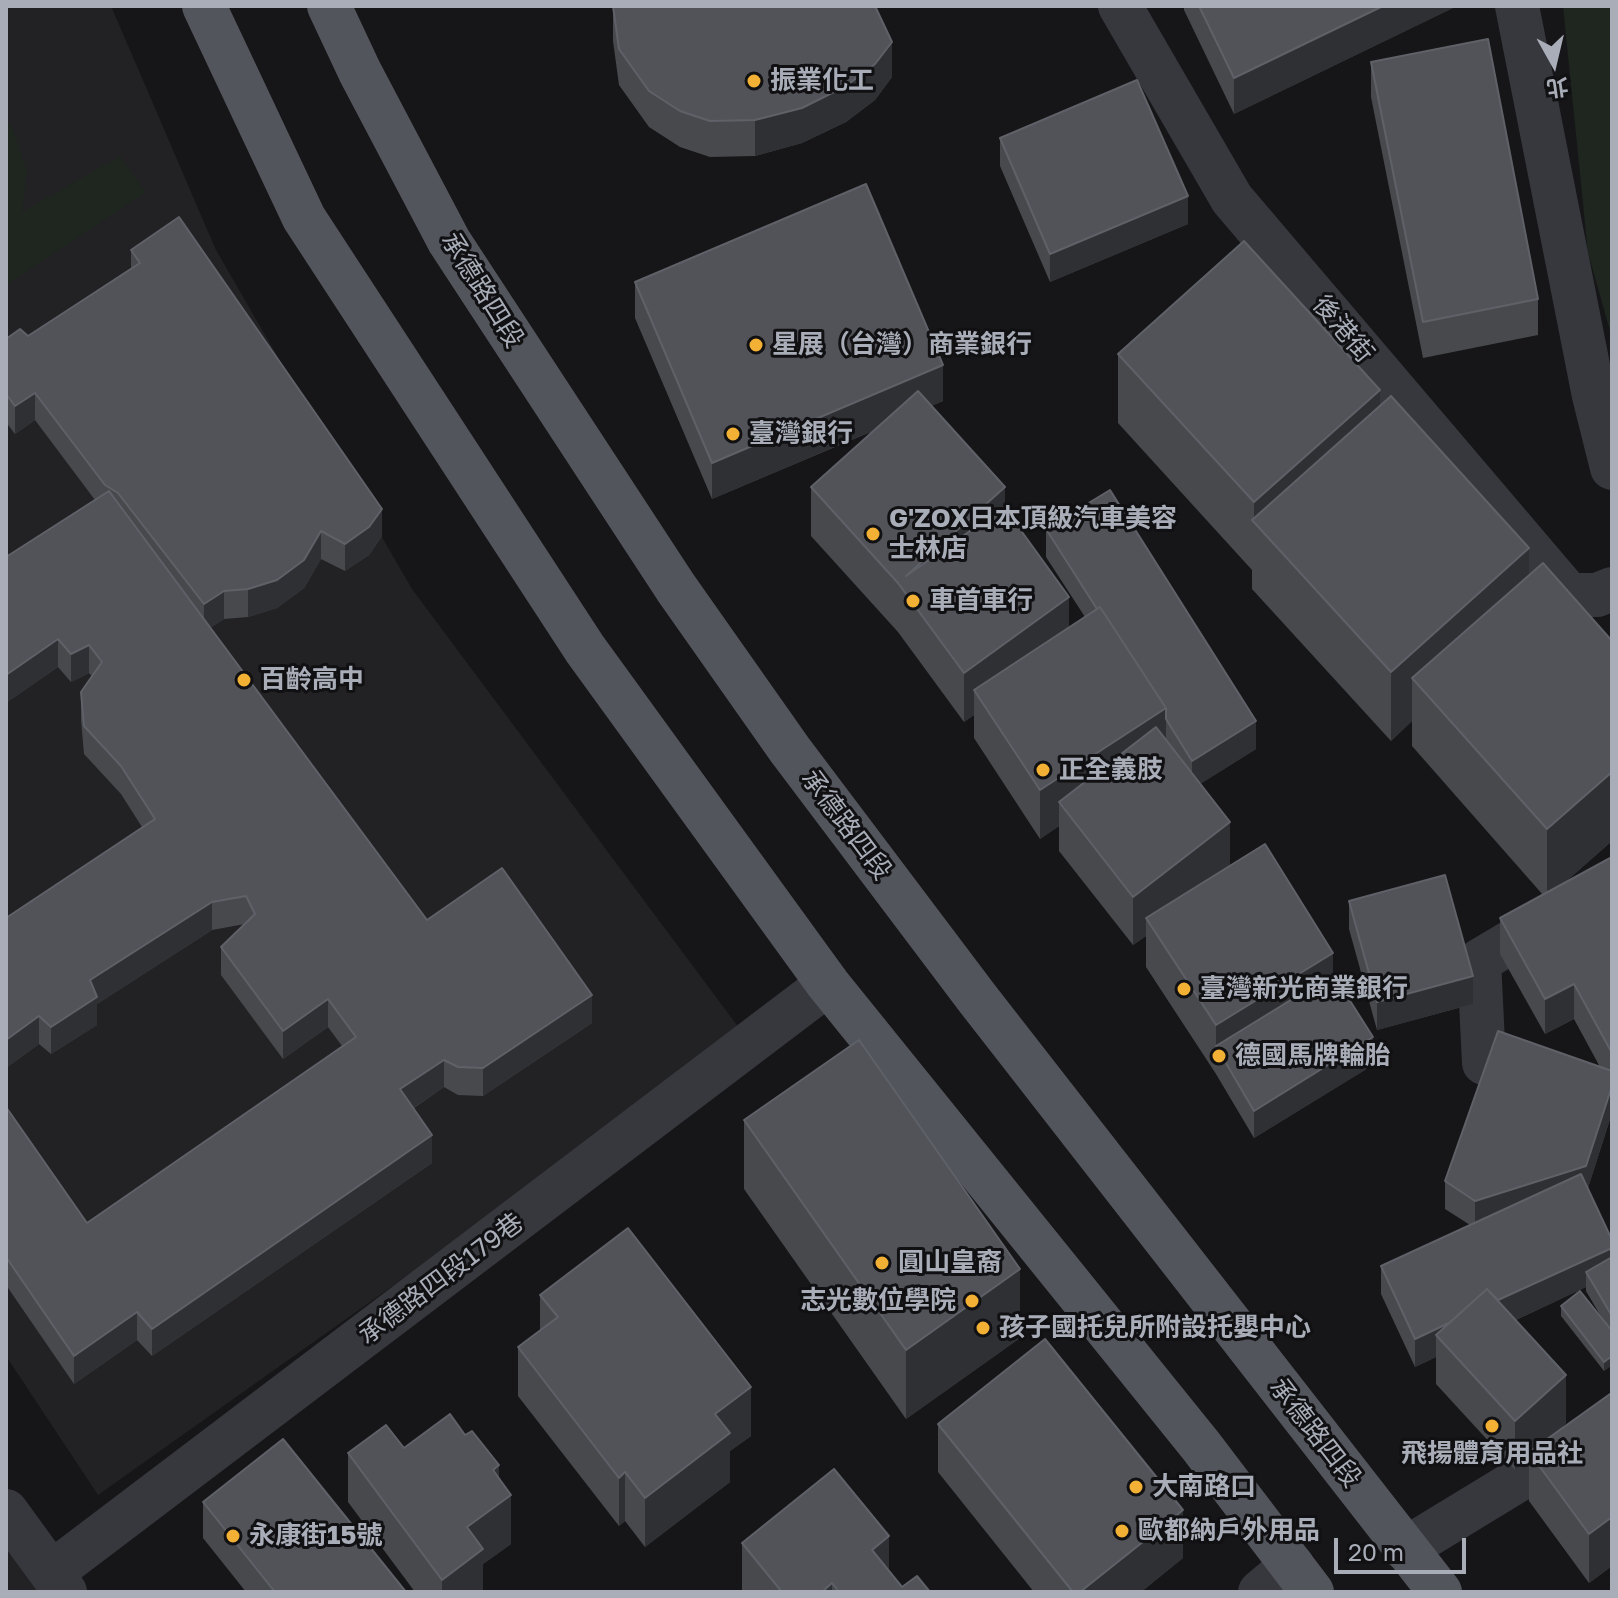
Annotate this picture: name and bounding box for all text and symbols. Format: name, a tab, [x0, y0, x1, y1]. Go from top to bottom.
north arrow	[1514, 24, 1594, 104]
place label: 振業化工	[770, 65, 874, 97]
marker: 振業化工	[745, 72, 763, 90]
text: 北	[1545, 73, 1570, 103]
street label: 承德路四段	[434, 227, 530, 353]
street label: 後港街	[1306, 289, 1380, 369]
place label: 星展（台灣）商業銀行	[772, 329, 1032, 361]
marker: 星展（台灣）商業銀行	[747, 336, 765, 354]
place label: 臺灣銀行	[749, 418, 853, 450]
marker: 臺灣銀行	[724, 425, 742, 443]
place label: G'ZOX日本頂級汽車美容 士林店	[889, 503, 1177, 564]
marker: G'ZOX日本頂級汽車美容 士林店	[864, 525, 882, 543]
place label: 車首車行	[929, 585, 1033, 617]
marker: 車首車行	[904, 592, 922, 610]
place label: 百齡高中	[260, 664, 364, 696]
marker: 百齡高中	[235, 671, 253, 689]
place label: 正全義肢	[1059, 754, 1163, 786]
marker: 正全義肢	[1034, 761, 1052, 779]
street label: 承德路四段	[794, 764, 898, 886]
place label: 臺灣新光商業銀行	[1200, 973, 1408, 1005]
marker: 臺灣新光商業銀行	[1175, 980, 1193, 998]
place label: 德國馬牌輪胎	[1235, 1040, 1391, 1072]
marker: 德國馬牌輪胎	[1210, 1047, 1228, 1065]
street label: 承德路四段179巷	[352, 1207, 530, 1351]
place label: 圓山皇裔	[898, 1247, 1002, 1279]
marker: 圓山皇裔	[873, 1254, 891, 1272]
place label: 志光數位學院	[800, 1285, 956, 1317]
marker: 志光數位學院	[963, 1292, 981, 1310]
place label: 孩子國托兒所附設托嬰中心	[999, 1312, 1311, 1344]
marker: 孩子國托兒所附設托嬰中心	[974, 1319, 992, 1337]
street label: 承德路四段	[1263, 1372, 1367, 1494]
marker: 飛揚體育用品社	[1483, 1417, 1501, 1435]
place label: 飛揚體育用品社	[1401, 1438, 1583, 1470]
place label: 大南路口	[1152, 1471, 1256, 1503]
marker: 大南路口	[1127, 1478, 1145, 1496]
place label: 歐都納戶外用品	[1138, 1515, 1320, 1547]
place label: 永康街15號	[249, 1520, 382, 1552]
marker: 歐都納戶外用品	[1113, 1522, 1131, 1540]
scale bar	[1338, 1522, 1470, 1572]
marker: 永康街15號	[224, 1527, 242, 1545]
text: 20 m	[1348, 1537, 1404, 1566]

